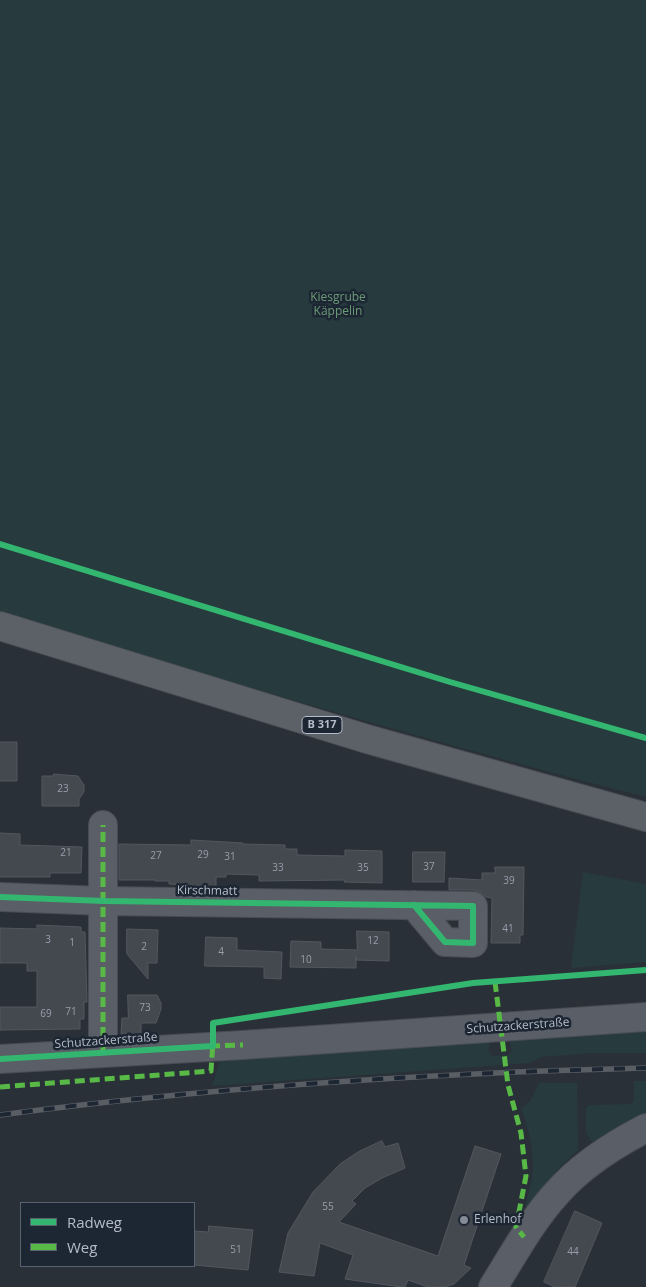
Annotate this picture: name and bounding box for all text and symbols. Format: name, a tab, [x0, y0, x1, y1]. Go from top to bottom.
park label: Kiesgrube Käppelin	[310, 291, 366, 319]
road number: B 317	[302, 716, 342, 734]
house number: 23	[57, 783, 69, 795]
house number: 21	[60, 847, 72, 859]
house number: 29	[197, 849, 209, 861]
house number: 27	[150, 850, 162, 862]
house number: 31	[224, 851, 236, 863]
house number: 37	[423, 861, 435, 873]
house number: 33	[272, 862, 284, 874]
house number: 35	[357, 862, 369, 874]
house number: 39	[503, 875, 515, 887]
street label: Kirschmatt	[177, 883, 237, 899]
house number: 41	[502, 923, 514, 935]
house number: 3	[45, 934, 51, 946]
house number: 12	[367, 935, 379, 947]
house number: 1	[69, 937, 75, 949]
house number: 2	[141, 941, 147, 953]
house number: 4	[218, 946, 224, 958]
house number: 10	[300, 954, 312, 966]
house number: 73	[139, 1002, 151, 1014]
house number: 71	[65, 1006, 77, 1018]
house number: 69	[40, 1008, 52, 1020]
street label: Schutzackerstraße	[466, 1015, 570, 1037]
street label: Schutzackerstraße	[54, 1030, 158, 1052]
house number: 55	[322, 1201, 334, 1213]
legend	[20, 1202, 195, 1267]
text: Radweg	[67, 1212, 122, 1232]
place label: Erlenhof	[474, 1213, 521, 1227]
marker: Erlenhof	[458, 1214, 470, 1226]
text: Weg	[67, 1237, 97, 1257]
house number: 51	[230, 1244, 242, 1256]
house number: 44	[567, 1246, 579, 1258]

